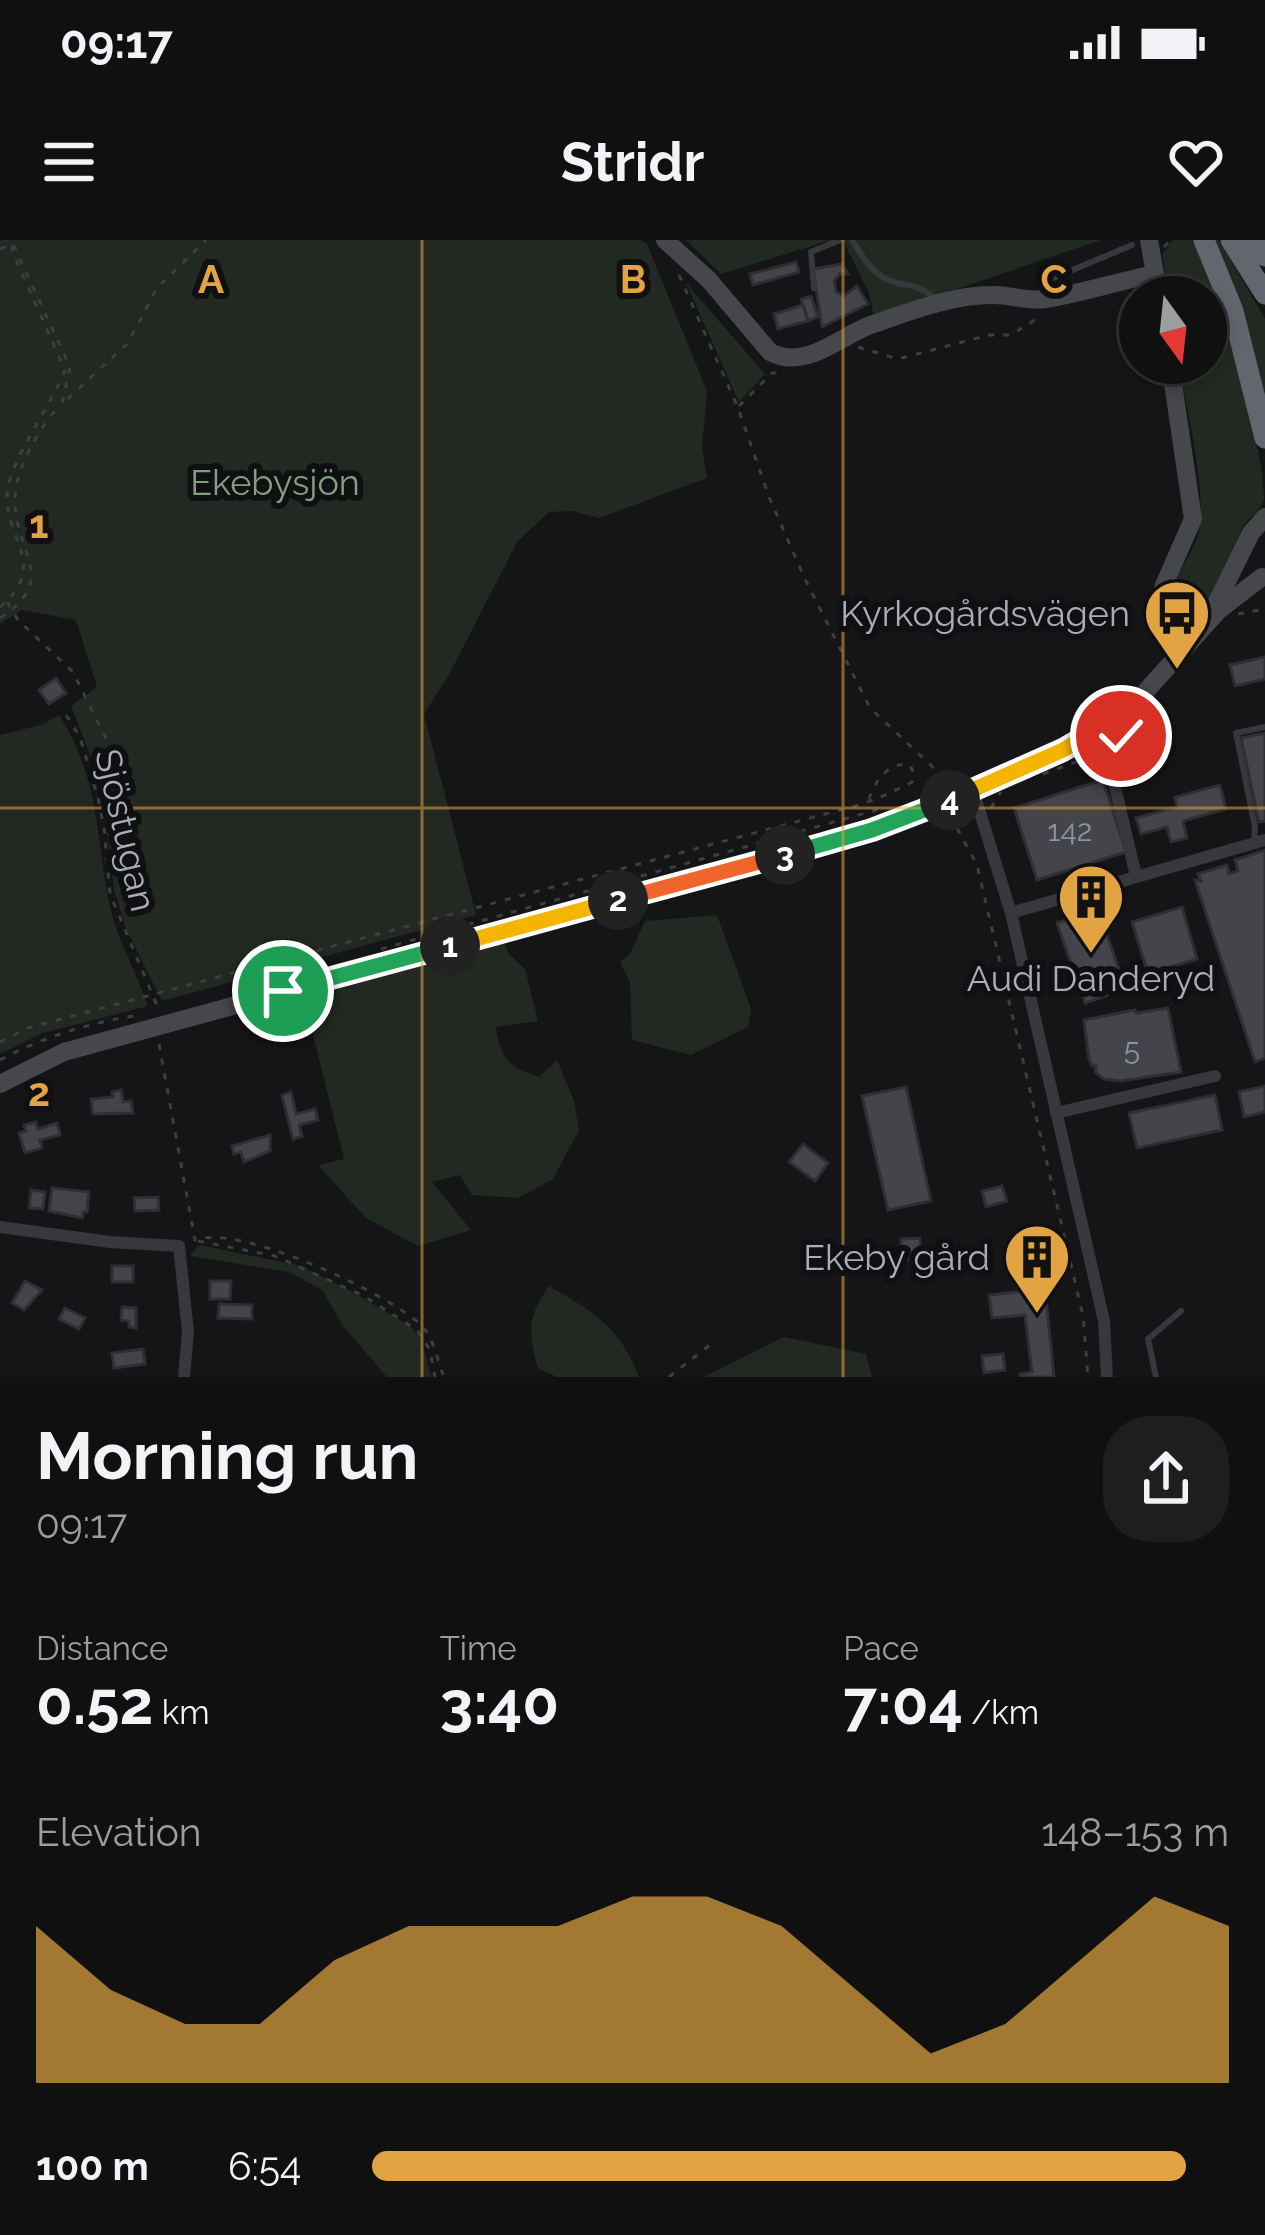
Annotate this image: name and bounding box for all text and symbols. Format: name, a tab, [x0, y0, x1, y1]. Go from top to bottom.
text: 09:17	[60, 16, 173, 69]
icon: menu	[36, 129, 102, 195]
icon: heart	[1163, 129, 1229, 195]
text: Stridr	[561, 130, 704, 194]
text: A	[198, 256, 225, 302]
text: B	[620, 256, 646, 302]
text: C	[1041, 256, 1068, 302]
north arrow	[1119, 276, 1227, 384]
map controls	[1119, 276, 1227, 384]
park label: Ekebysjön	[190, 461, 360, 503]
text: 1	[29, 501, 49, 547]
bus stop icon: Kyrkogårdsvägen	[1142, 578, 1212, 672]
place label: Kyrkogårdsvägen	[840, 592, 1130, 634]
pin	[1070, 685, 1172, 787]
icon: check	[1088, 703, 1154, 769]
street label: Sjöstugan	[87, 745, 165, 915]
pin: 4	[920, 770, 980, 830]
text: 4	[941, 780, 959, 819]
house number: 142	[1048, 813, 1092, 848]
pin: 3	[755, 825, 815, 885]
text: 3	[776, 835, 794, 874]
building icon: Audi Danderyd	[1056, 862, 1126, 956]
pin: 2	[588, 870, 648, 930]
text: 2	[609, 880, 627, 919]
pin: 1	[420, 916, 480, 976]
text: 1	[442, 926, 458, 965]
pin	[232, 940, 334, 1042]
place label: Audi Danderyd	[967, 957, 1215, 999]
icon: arrive	[250, 958, 316, 1024]
house number: 5	[1124, 1032, 1140, 1067]
text: 2	[28, 1069, 50, 1115]
building icon: Ekeby gård	[1002, 1222, 1072, 1316]
place label: Ekeby gård	[803, 1236, 990, 1278]
button: share	[1103, 1416, 1229, 1542]
text: Morning run	[36, 1417, 418, 1494]
text: 09:17	[36, 1501, 127, 1547]
text: Distance	[36, 1629, 168, 1668]
text: Time	[440, 1629, 517, 1668]
text: Pace	[843, 1629, 919, 1668]
text: 0.52	[36, 1668, 153, 1738]
text: 3:40	[440, 1668, 559, 1738]
text: 7:04	[843, 1668, 963, 1738]
text: km	[153, 1693, 210, 1732]
text: /km	[963, 1693, 1039, 1732]
text: Elevation	[36, 1809, 202, 1855]
text: 148–153 m	[1041, 1809, 1229, 1855]
text: 100 m	[36, 2143, 149, 2189]
text: 6:54	[228, 2143, 301, 2189]

